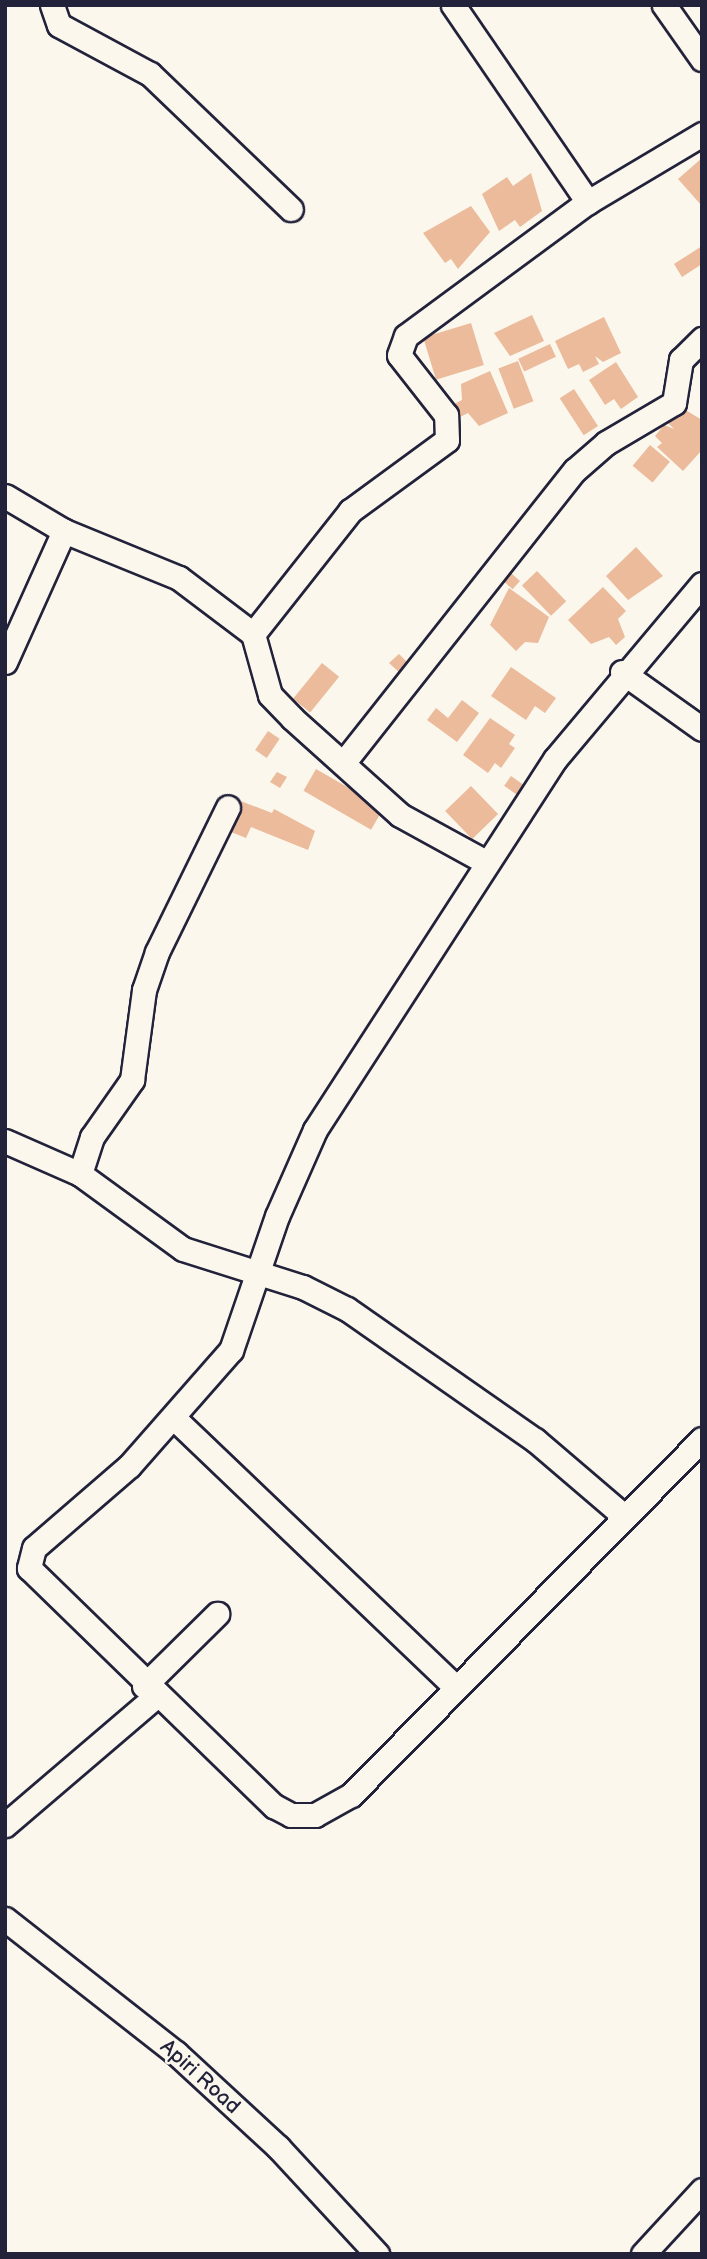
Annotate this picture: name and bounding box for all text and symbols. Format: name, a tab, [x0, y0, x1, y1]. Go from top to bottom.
street label: Apiri Road	[155, 2035, 245, 2119]

